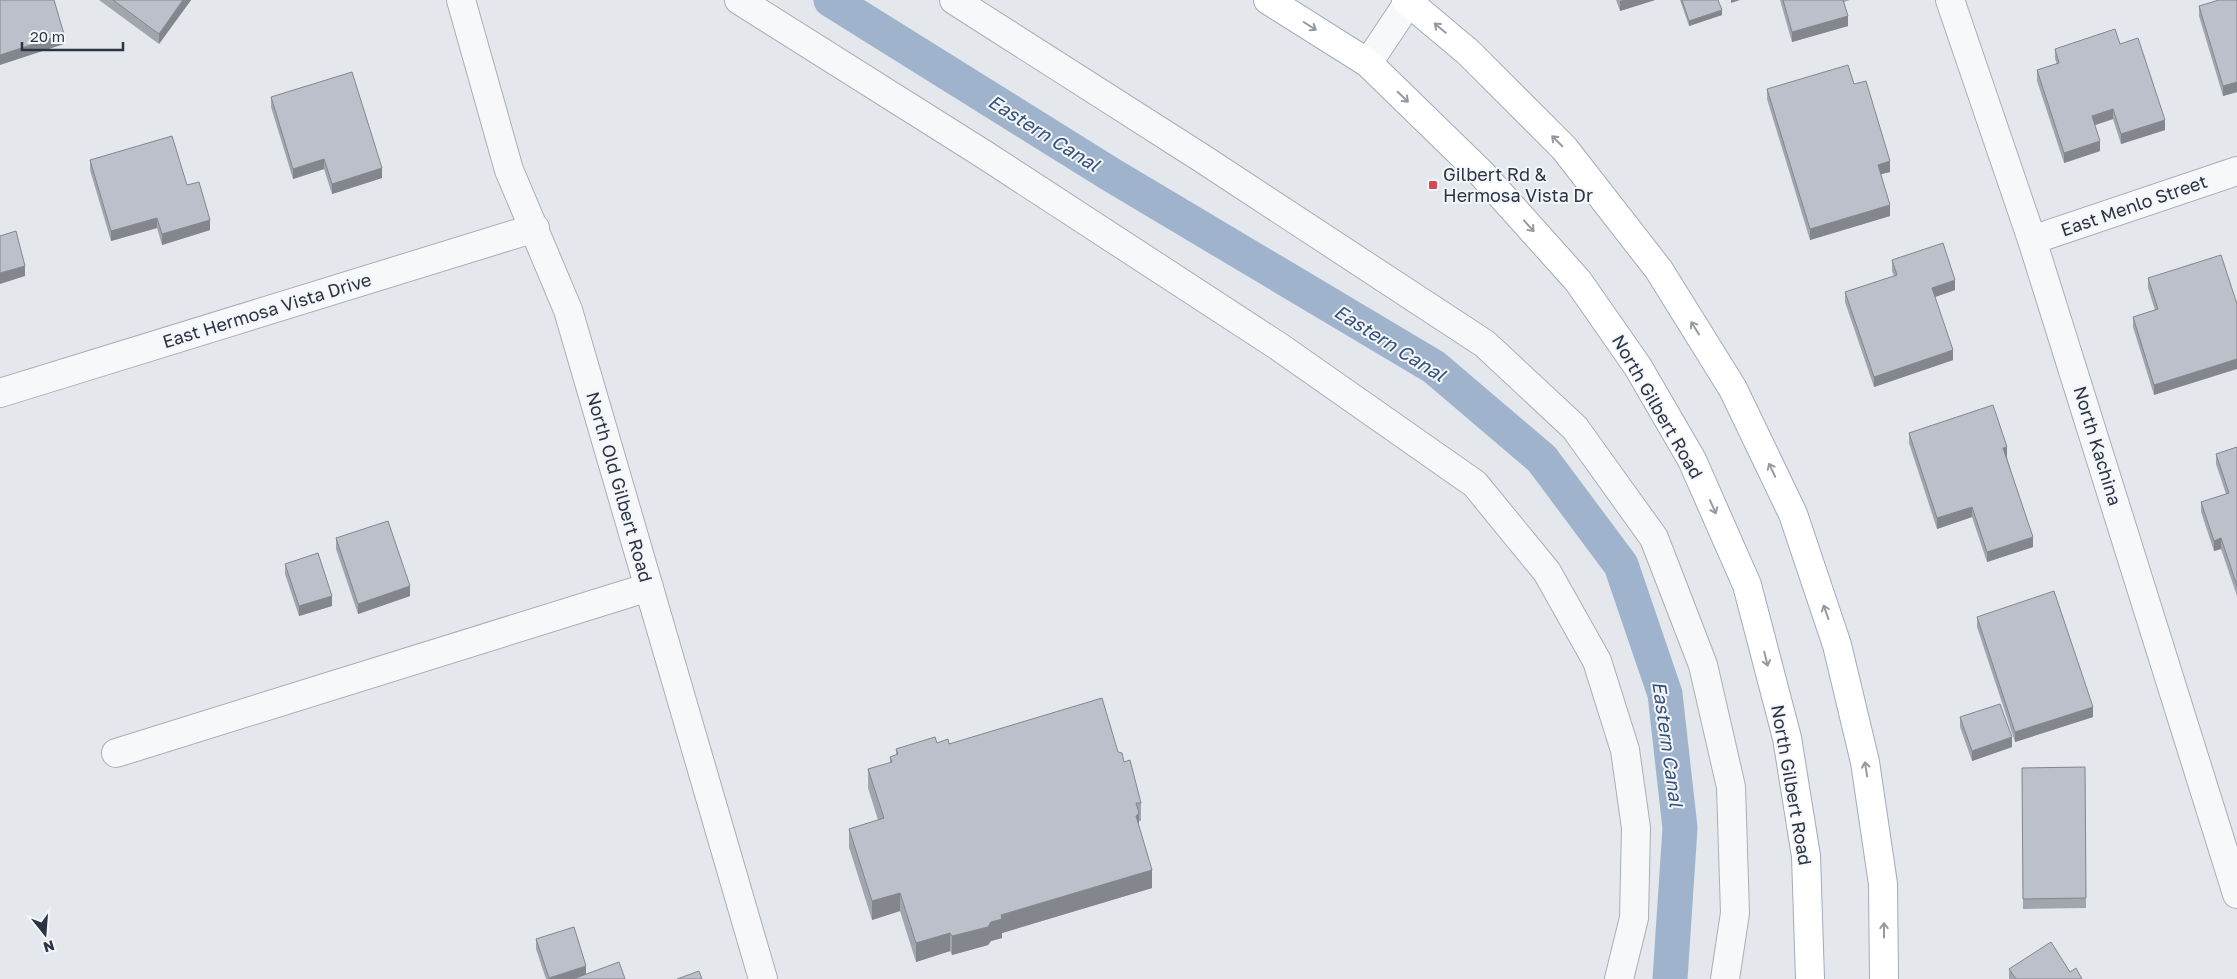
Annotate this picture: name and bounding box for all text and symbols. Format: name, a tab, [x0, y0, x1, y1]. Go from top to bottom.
scale bar	[22, 20, 124, 52]
one-way arrow	[1302, 21, 1316, 31]
one-way arrow	[1434, 23, 1447, 34]
text: 20 m	[30, 27, 65, 45]
water label: Eastern Canal	[984, 89, 1105, 176]
one-way arrow	[1397, 91, 1409, 103]
one-way arrow	[1551, 135, 1563, 147]
place label: Gilbert Rd & Hermosa Vista Dr	[1443, 163, 1593, 206]
street label: East Menlo Street	[2058, 170, 2210, 240]
marker: Gilbert Rd & Hermosa Vista Dr	[1427, 179, 1439, 191]
one-way arrow	[1523, 219, 1534, 232]
street label: East Hermosa Vista Drive	[160, 268, 374, 352]
water label: Eastern Canal	[1330, 299, 1451, 386]
one-way arrow	[1690, 321, 1700, 335]
street label: North Gilbert Road	[1608, 331, 1708, 482]
street label: North Kachina	[2069, 383, 2127, 508]
street label: North Old Gilbert Road	[582, 389, 658, 584]
one-way arrow	[1767, 463, 1777, 478]
one-way arrow	[1708, 499, 1718, 514]
one-way arrow	[1821, 604, 1830, 620]
one-way arrow	[1762, 651, 1772, 667]
water label: Eastern Canal	[1648, 680, 1689, 809]
street label: North Gilbert Road	[1767, 703, 1817, 867]
one-way arrow	[1860, 761, 1870, 777]
north arrow	[20, 909, 70, 959]
one-way arrow	[1879, 923, 1889, 939]
text: N	[41, 937, 57, 957]

